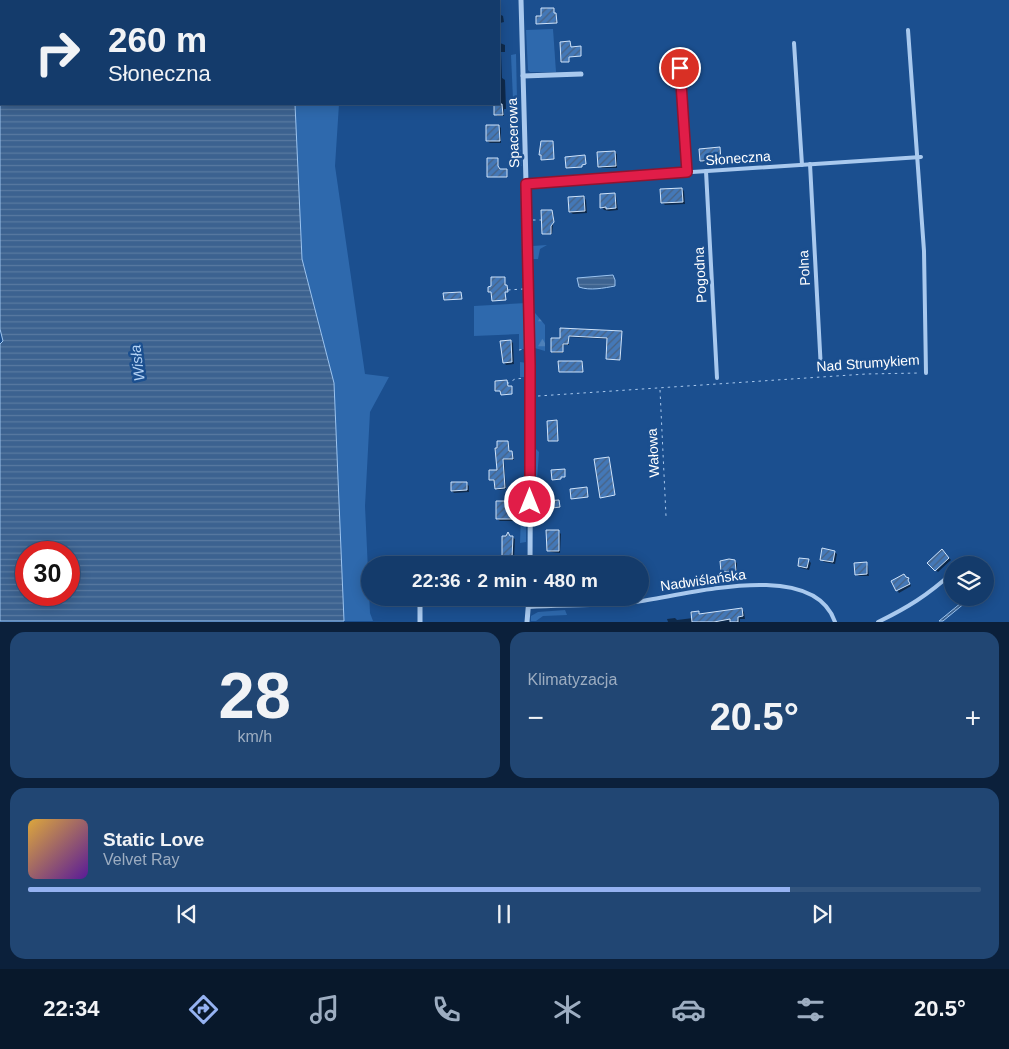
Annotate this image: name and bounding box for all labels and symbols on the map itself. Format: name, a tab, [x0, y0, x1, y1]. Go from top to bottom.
pin	[659, 47, 701, 89]
street label: Spacerowa	[504, 98, 522, 168]
street label: Słoneczna	[705, 148, 771, 168]
street label: Pogodna	[691, 246, 709, 303]
street label: Polna	[795, 249, 813, 286]
water label: Wisła	[126, 344, 148, 382]
street label: Nad Strumykiem	[816, 351, 920, 375]
street label: Wałowa	[644, 428, 662, 478]
position arrow	[503, 475, 555, 527]
speed limit sign: 30	[15, 541, 80, 606]
street label: Nadwiślańska	[659, 566, 747, 594]

